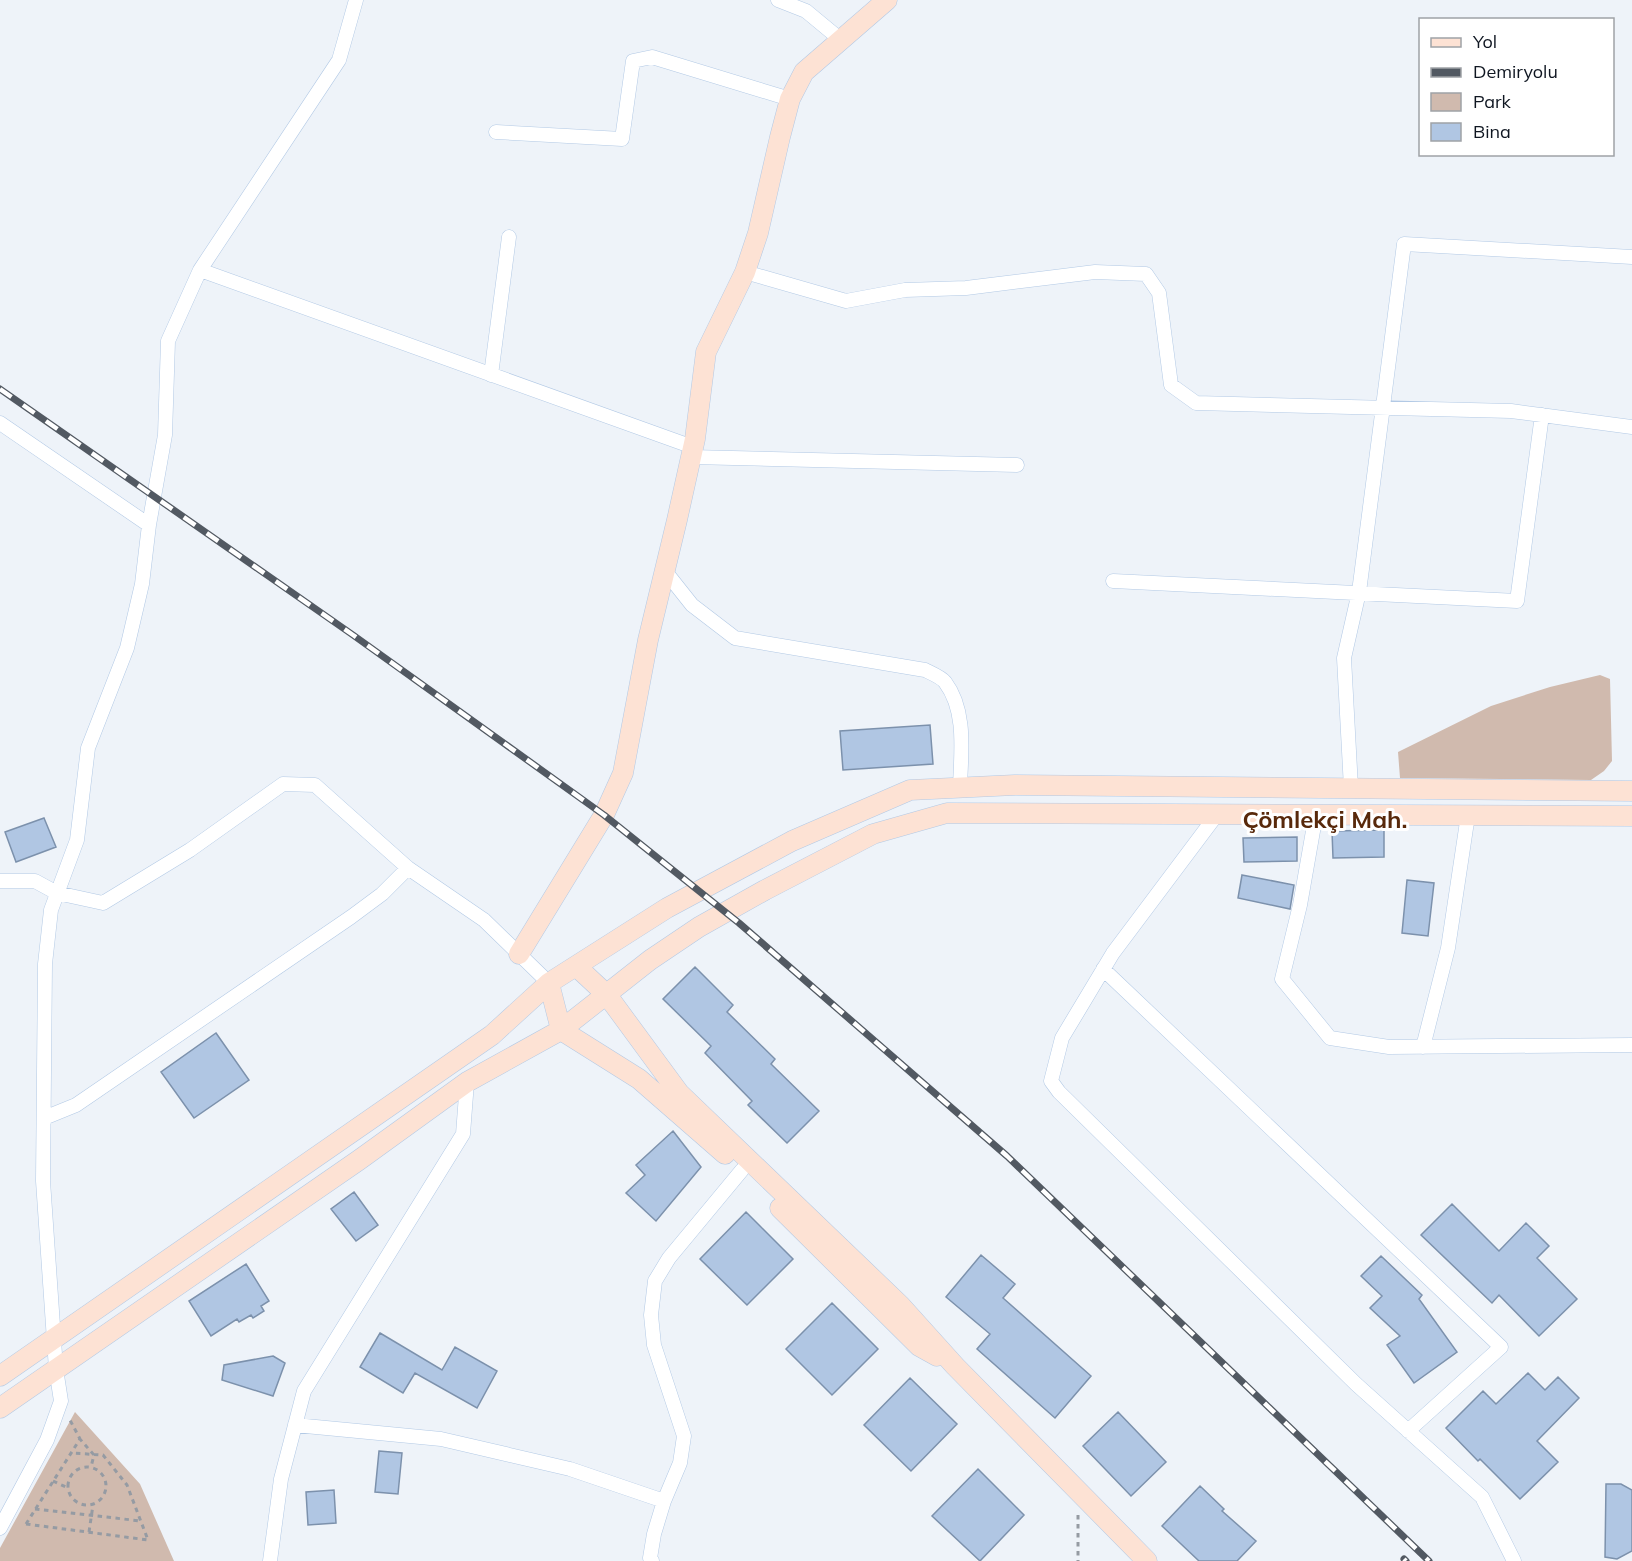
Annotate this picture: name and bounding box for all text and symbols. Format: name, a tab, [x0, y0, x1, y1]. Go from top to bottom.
legend	[1419, 18, 1614, 156]
text: Yol	[1472, 30, 1497, 53]
text: Demiryolu	[1473, 60, 1558, 83]
text: Park	[1473, 90, 1512, 113]
text: Bina	[1473, 120, 1511, 143]
district label: Çömlekçi Mah.	[1243, 804, 1407, 834]

